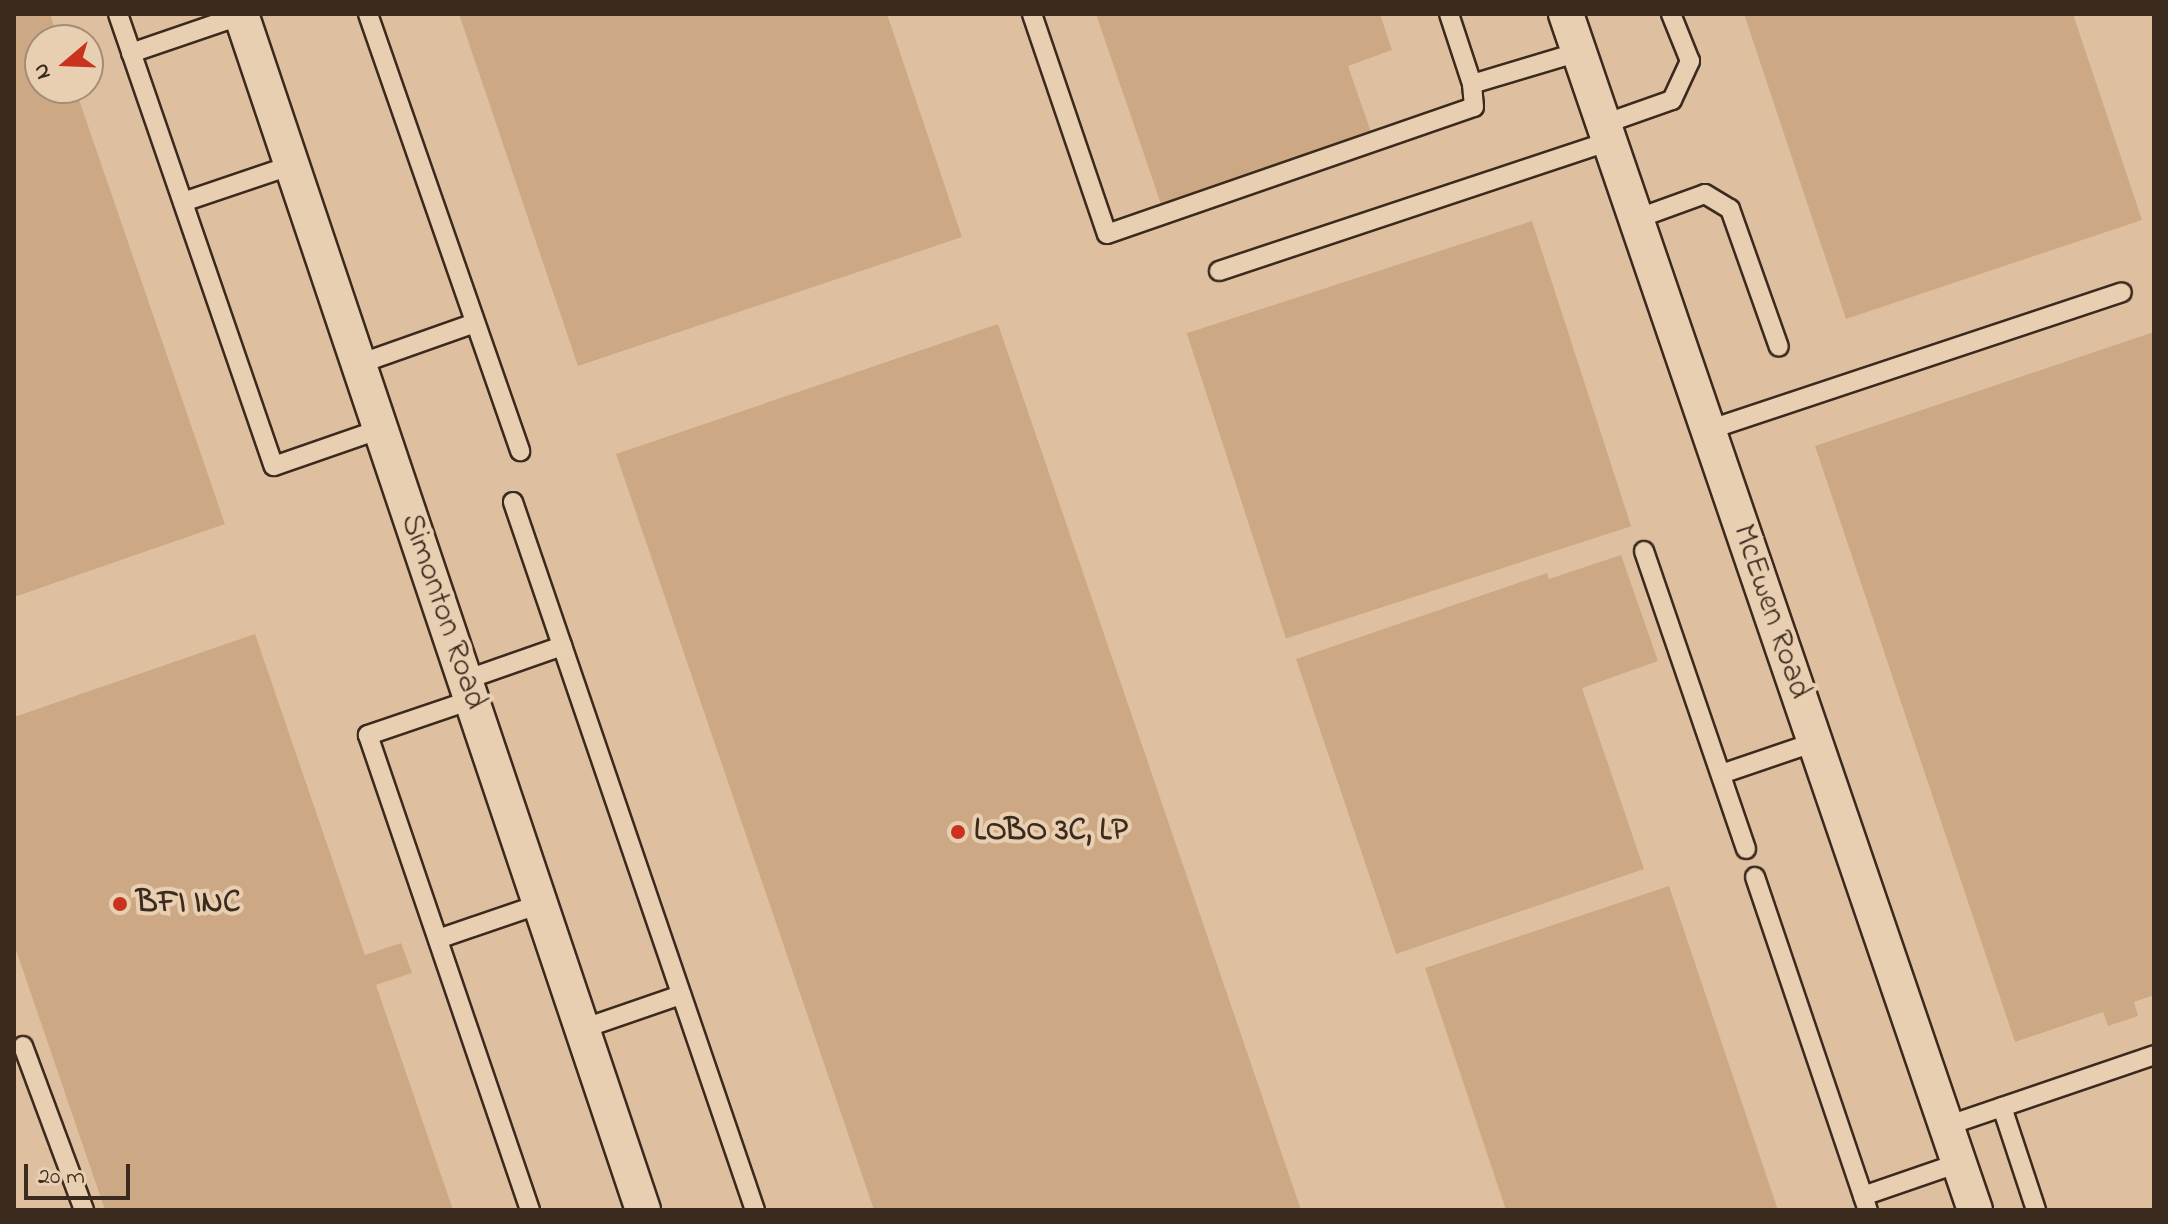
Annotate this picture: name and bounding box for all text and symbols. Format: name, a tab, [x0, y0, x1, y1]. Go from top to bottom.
north arrow	[24, 24, 104, 104]
text: N	[26, 59, 61, 83]
street label: Simonton Road	[391, 509, 493, 715]
street label: McEwen Road	[1722, 520, 1818, 704]
place label: LOBO 3C, LP	[974, 813, 1128, 851]
marker: LOBO 3C, LP	[949, 823, 967, 841]
place label: BFI INC	[136, 885, 240, 923]
marker: BFI INC	[111, 895, 129, 913]
scale bar	[28, 1148, 134, 1198]
text: 20 m	[38, 1160, 85, 1195]

